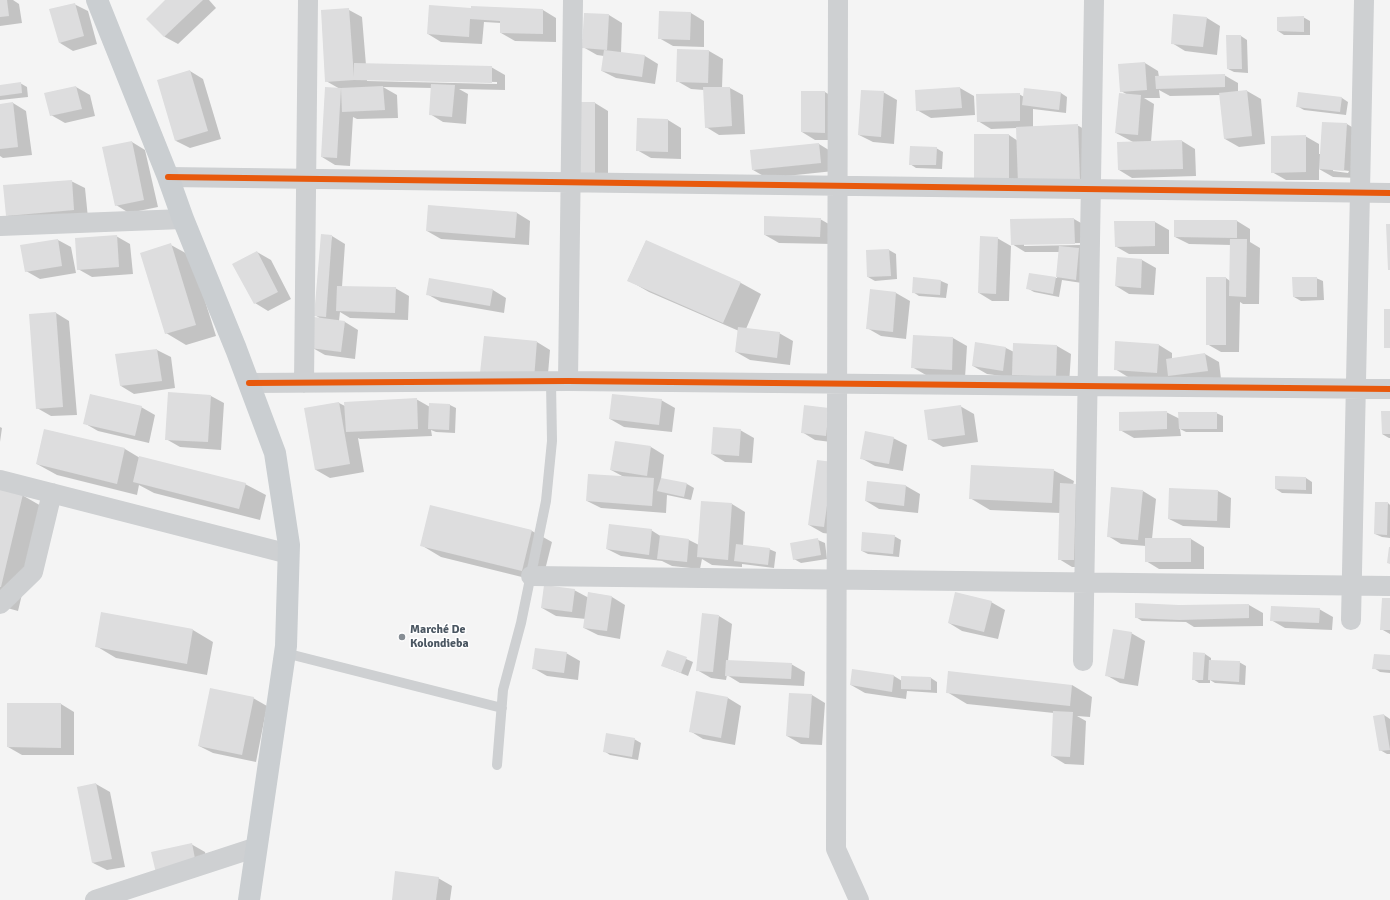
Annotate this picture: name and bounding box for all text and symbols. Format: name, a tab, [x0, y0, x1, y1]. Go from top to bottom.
place label: Marché De Kolondieba	[410, 623, 469, 651]
marker: Marché De Kolondieba	[397, 632, 407, 642]

